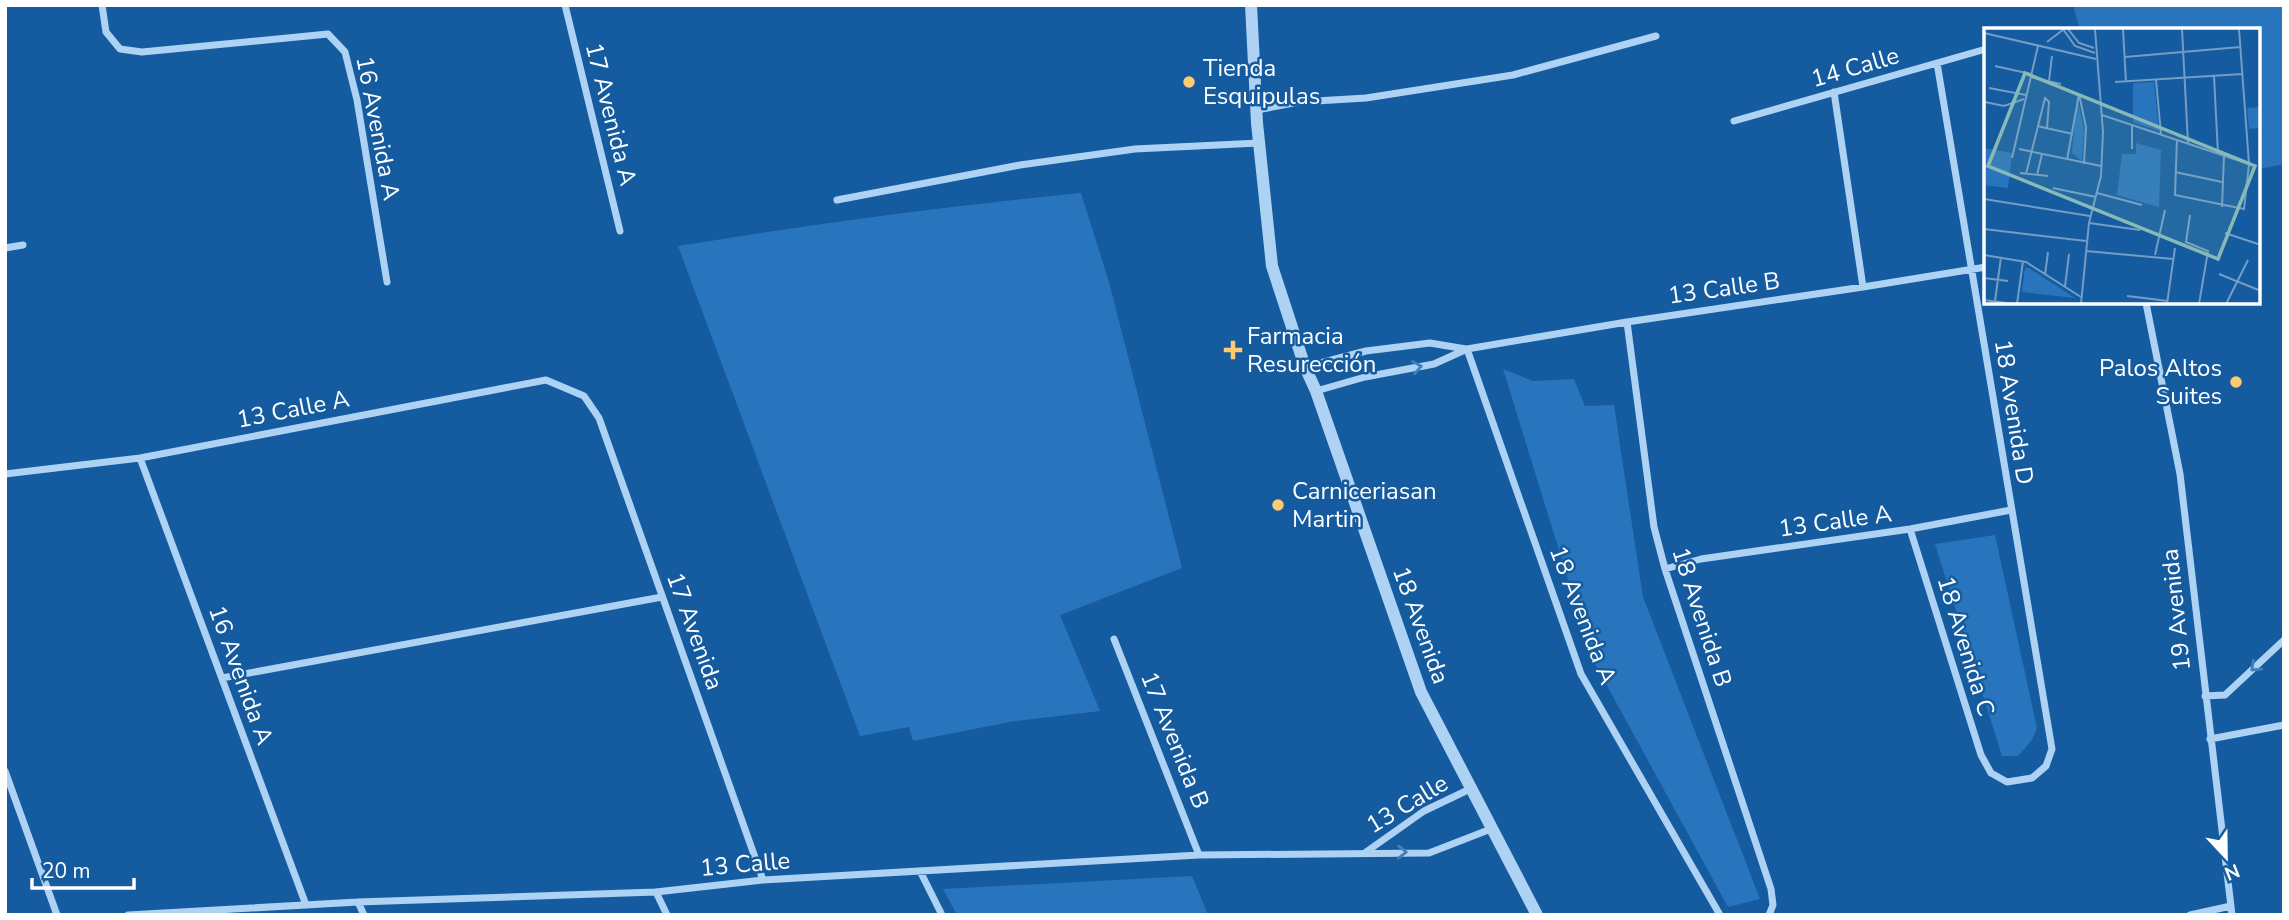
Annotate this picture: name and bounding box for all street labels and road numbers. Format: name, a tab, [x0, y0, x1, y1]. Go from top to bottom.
street label: 17 Avenida A	[578, 39, 644, 189]
street label: 14 Calle	[1807, 39, 1903, 95]
street label: 16 Avenida A	[348, 53, 408, 203]
street label: 13 Calle B	[1666, 264, 1782, 312]
street label: 18 Avenida D	[1987, 337, 2041, 487]
street label: 13 Calle A	[234, 382, 352, 436]
street label: 13 Calle A	[1776, 497, 1894, 545]
street label: 18 Avenida A	[1542, 541, 1624, 690]
street label: 18 Avenida B	[1664, 543, 1740, 691]
street label: 19 Avenida	[2154, 547, 2198, 673]
street label: 18 Avenida	[1385, 562, 1457, 688]
street label: 17 Avenida	[659, 568, 731, 694]
street label: 18 Avenida C	[1929, 572, 2003, 720]
street label: 16 Avenida A	[201, 601, 281, 750]
street label: 17 Avenida B	[1133, 667, 1217, 813]
street label: 13 Calle	[1360, 767, 1454, 841]
street label: 13 Calle	[699, 844, 791, 884]

